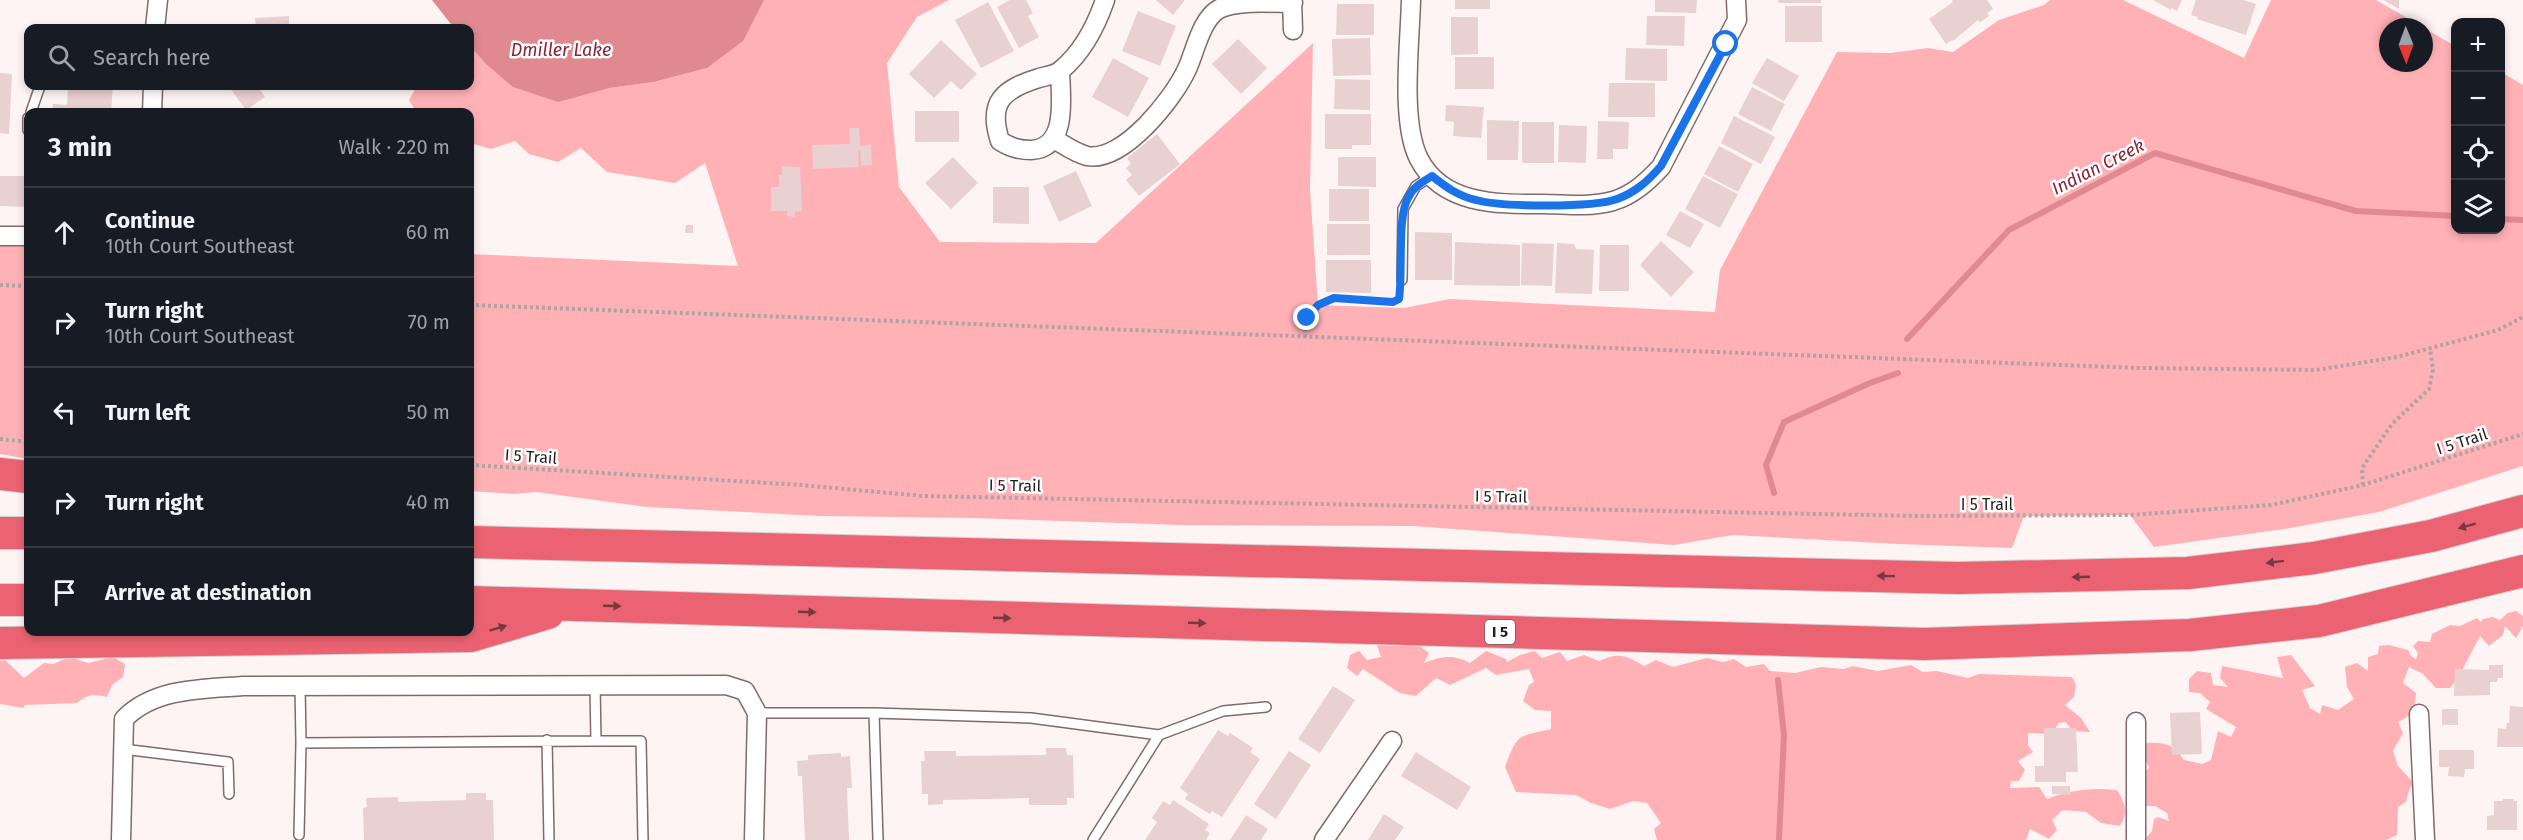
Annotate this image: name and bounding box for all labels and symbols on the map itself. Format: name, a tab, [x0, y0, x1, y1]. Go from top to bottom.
north arrow	[2379, 18, 2433, 72]
route start	[1712, 30, 1738, 56]
water label: Dmiller Lake	[511, 39, 611, 61]
water label: Indian Creek	[2048, 134, 2148, 200]
route end	[1293, 304, 1319, 330]
street label: I 5 Trail	[2434, 424, 2490, 459]
street label: I 5 Trail	[504, 445, 558, 468]
street label: I 5 Trail	[989, 476, 1042, 495]
street label: I 5 Trail	[1475, 487, 1528, 506]
street label: I 5 Trail	[1961, 495, 2014, 514]
one-way arrow	[2458, 522, 2476, 532]
one-way arrow	[2266, 558, 2285, 567]
one-way arrow	[1876, 572, 1895, 581]
one-way arrow	[2071, 572, 2090, 581]
one-way arrow	[602, 602, 621, 611]
one-way arrow	[797, 607, 816, 617]
one-way arrow	[992, 613, 1011, 622]
one-way arrow	[1187, 618, 1206, 628]
road number: I 5	[1485, 620, 1515, 644]
one-way arrow	[489, 623, 507, 632]

